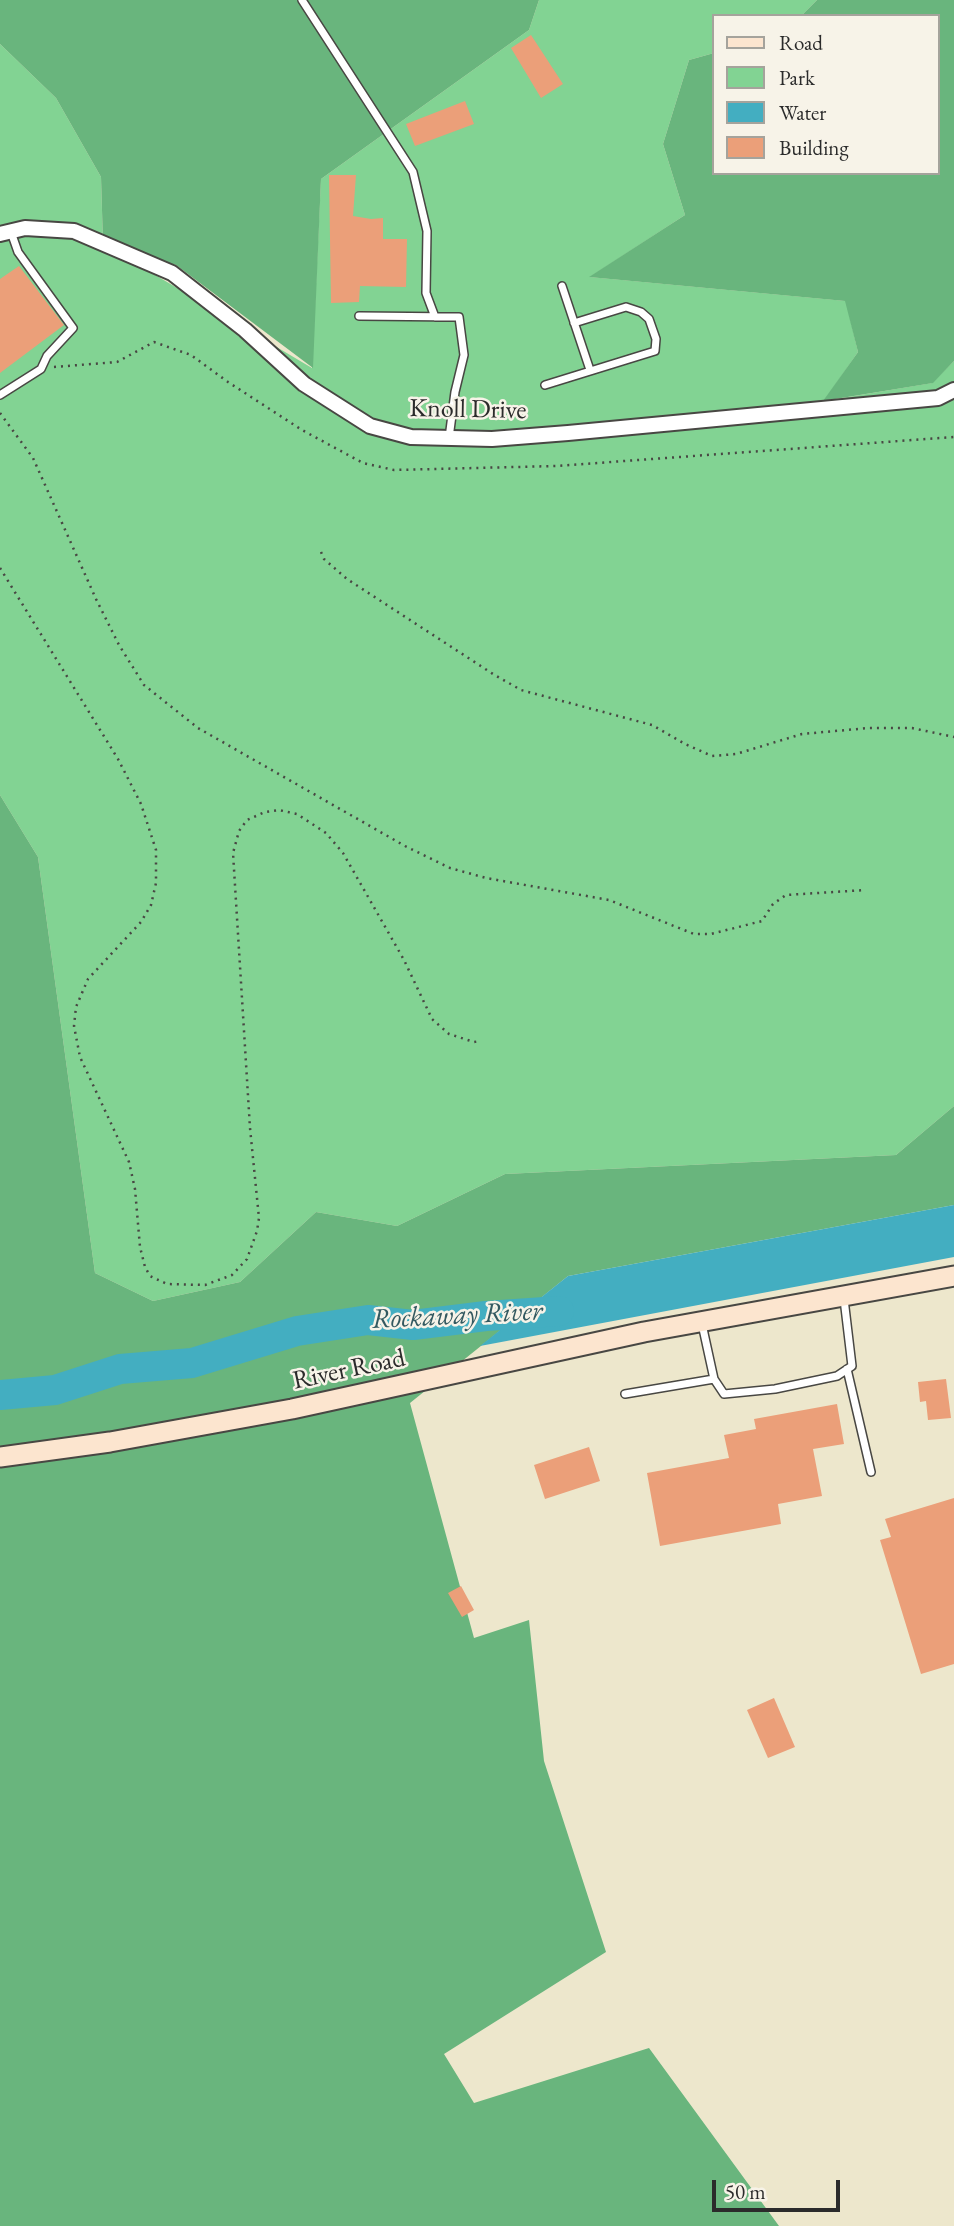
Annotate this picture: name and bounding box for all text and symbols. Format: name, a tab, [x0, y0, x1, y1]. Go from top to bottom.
legend	[712, 14, 940, 175]
text: Road	[779, 29, 823, 56]
text: Park	[779, 64, 815, 91]
text: Water	[779, 99, 826, 126]
text: Building	[779, 134, 849, 161]
street label: Knoll Drive	[409, 393, 527, 427]
water label: Rockaway River	[371, 1295, 543, 1337]
street label: River Road	[290, 1343, 408, 1397]
scale bar	[716, 2166, 844, 2210]
text: 50 m	[725, 2178, 766, 2205]

